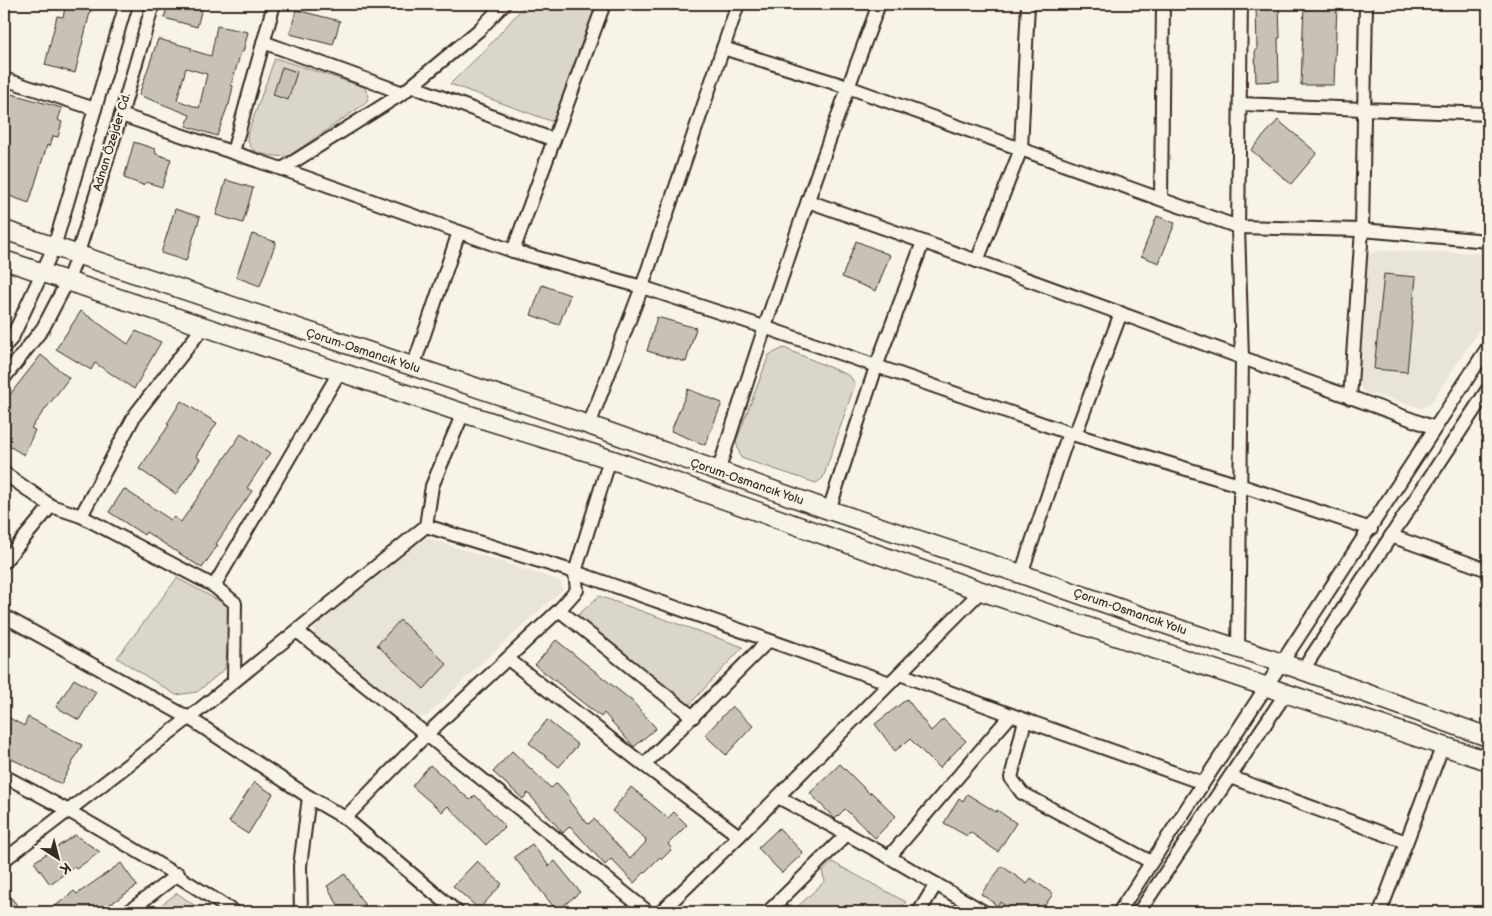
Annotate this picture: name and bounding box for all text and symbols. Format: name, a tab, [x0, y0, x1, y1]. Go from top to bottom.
street label: Adnan Özejder Cd.	[89, 91, 134, 193]
street label: Çorum-Osmancık Yolu	[304, 325, 422, 377]
street label: Çorum-Osmancık Yolu	[688, 456, 806, 508]
street label: Çorum-Osmancık Yolu	[1071, 586, 1189, 638]
north arrow	[32, 834, 82, 884]
text: K	[56, 858, 74, 878]

